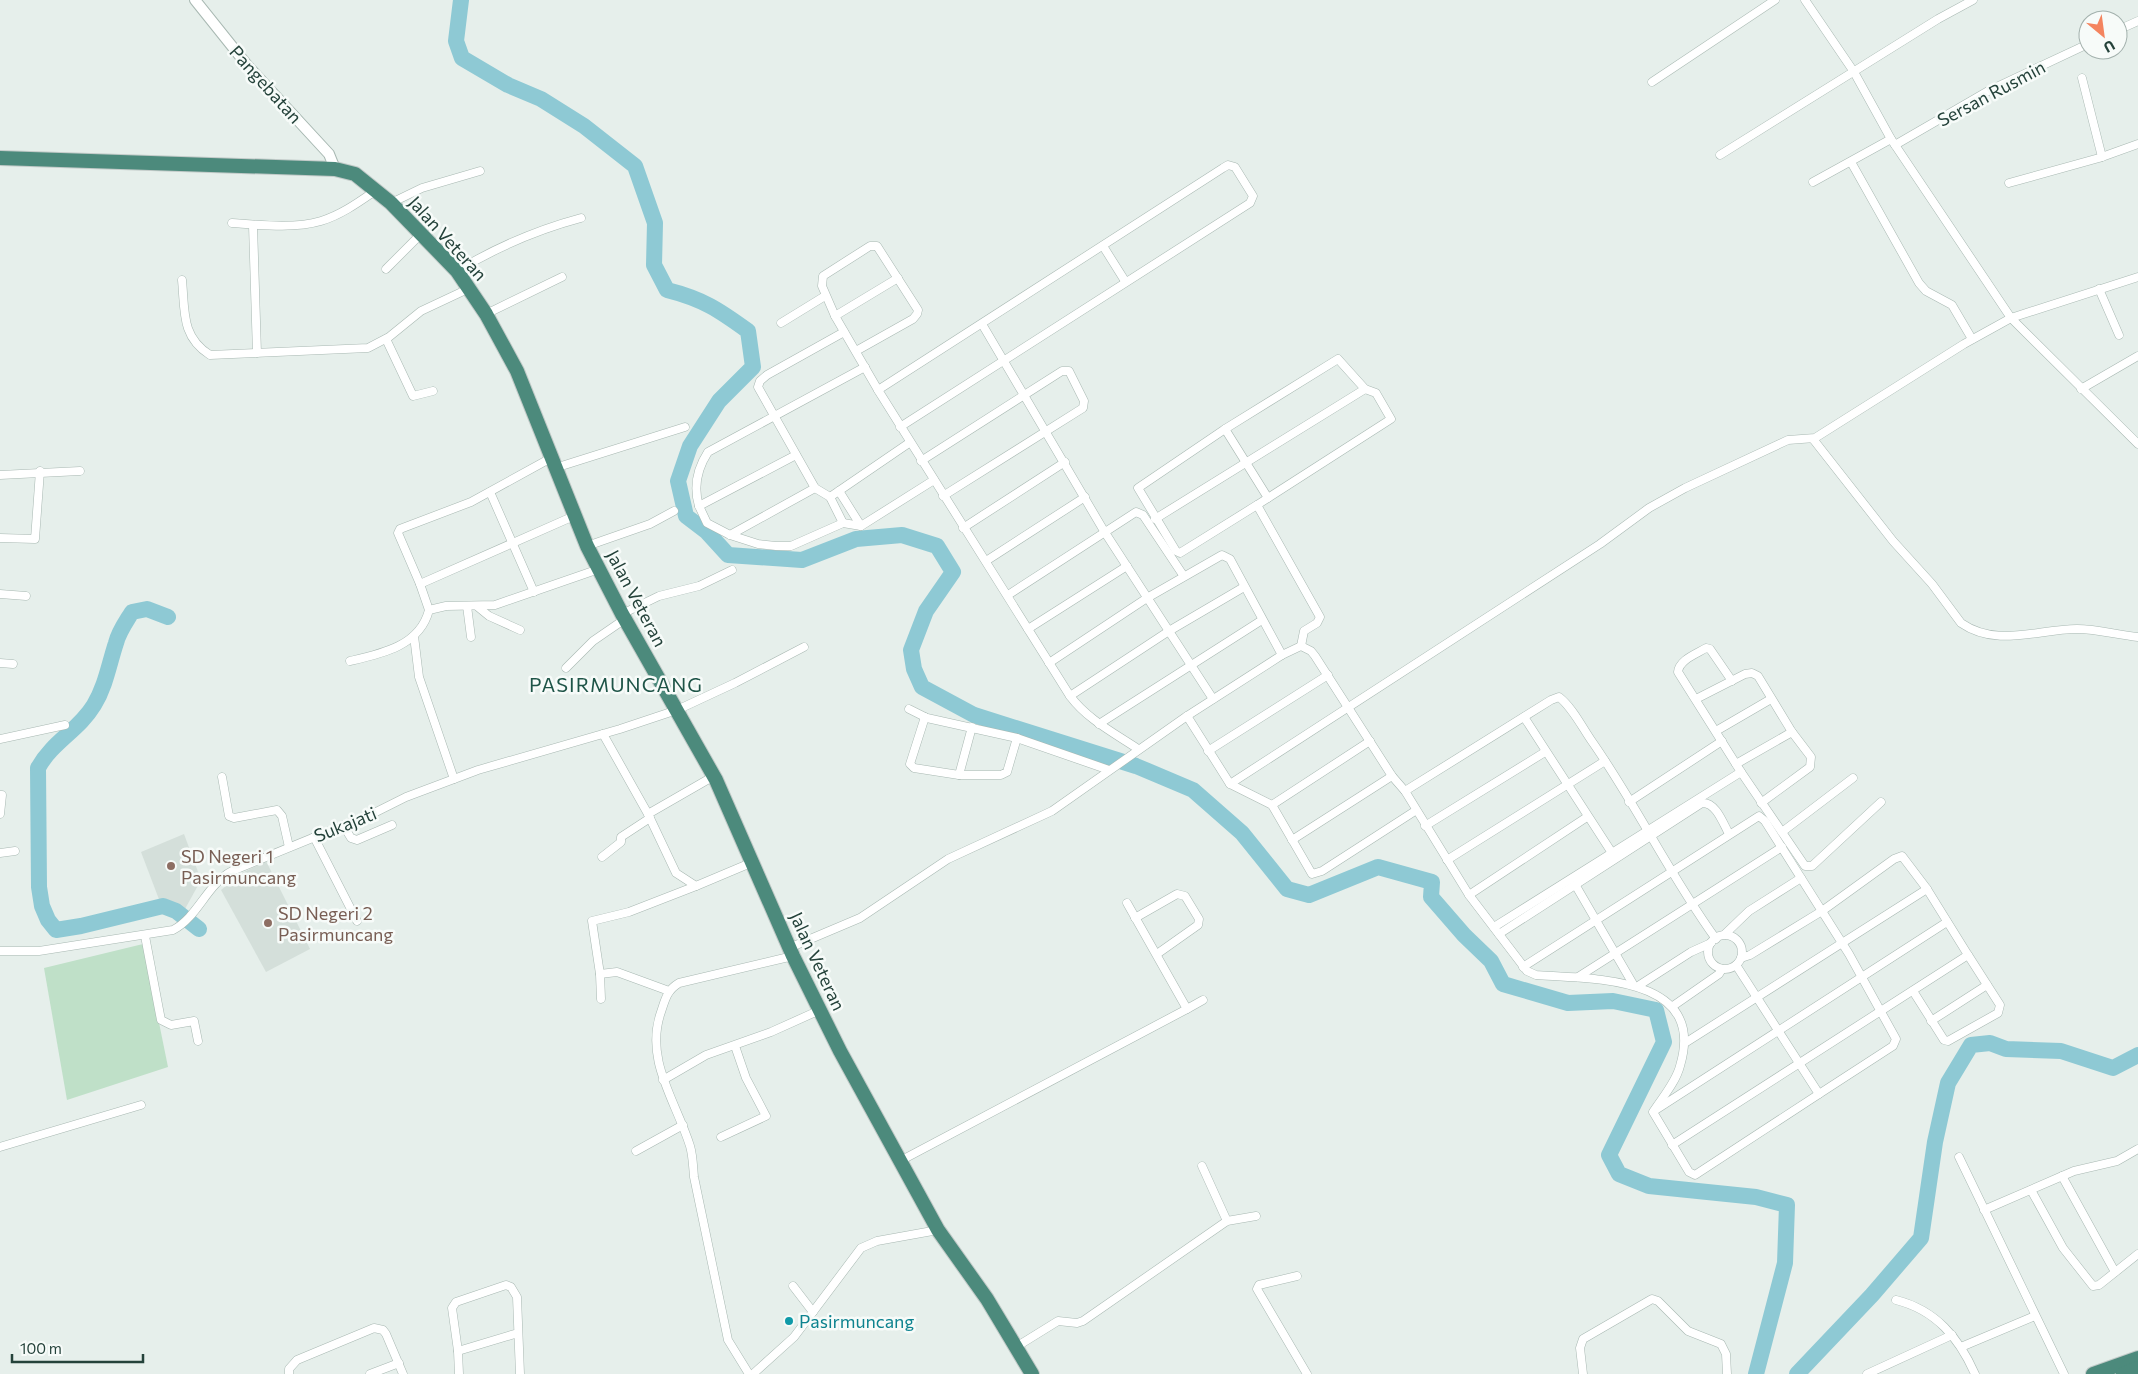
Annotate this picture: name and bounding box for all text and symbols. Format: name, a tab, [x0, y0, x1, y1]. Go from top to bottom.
north arrow	[2078, 10, 2128, 60]
text: U	[2101, 37, 2118, 57]
street label: Pangebatan	[225, 40, 307, 128]
street label: Sersan Rusmin	[1933, 55, 2049, 131]
street label: Jalan Veteran	[404, 191, 492, 285]
street label: Jalan Veteran	[602, 546, 672, 650]
district label: PASIRMUNCANG	[529, 672, 703, 696]
street label: Sukajati	[310, 801, 380, 847]
place label: SD Negeri 1 Pasirmuncang	[181, 845, 296, 888]
marker: SD Negeri 1 Pasirmuncang	[165, 860, 177, 872]
place label: SD Negeri 2 Pasirmuncang	[278, 902, 393, 945]
street label: Jalan Veteran	[786, 908, 850, 1014]
marker: SD Negeri 2 Pasirmuncang	[262, 917, 274, 929]
place label: Pasirmuncang	[799, 1310, 914, 1332]
marker: Pasirmuncang	[783, 1315, 795, 1327]
scale bar	[12, 1332, 144, 1364]
text: 100 m	[20, 1339, 62, 1357]

